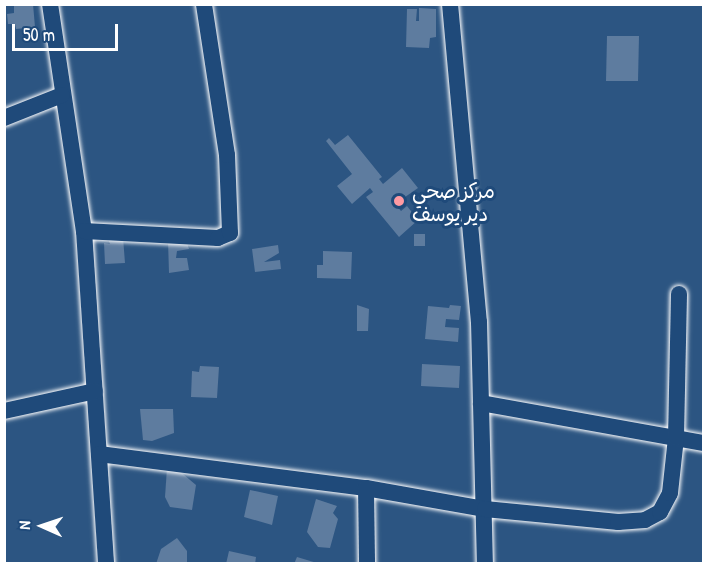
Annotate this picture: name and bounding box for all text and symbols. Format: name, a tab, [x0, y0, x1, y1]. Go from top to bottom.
scale bar	[15, 12, 122, 50]
text: 50 m	[23, 22, 55, 47]
place label: مركز صحي دير يوسف	[412, 178, 495, 225]
marker: مركز صحي دير يوسف	[390, 192, 408, 210]
north arrow	[12, 496, 72, 556]
text: N	[13, 520, 35, 530]

